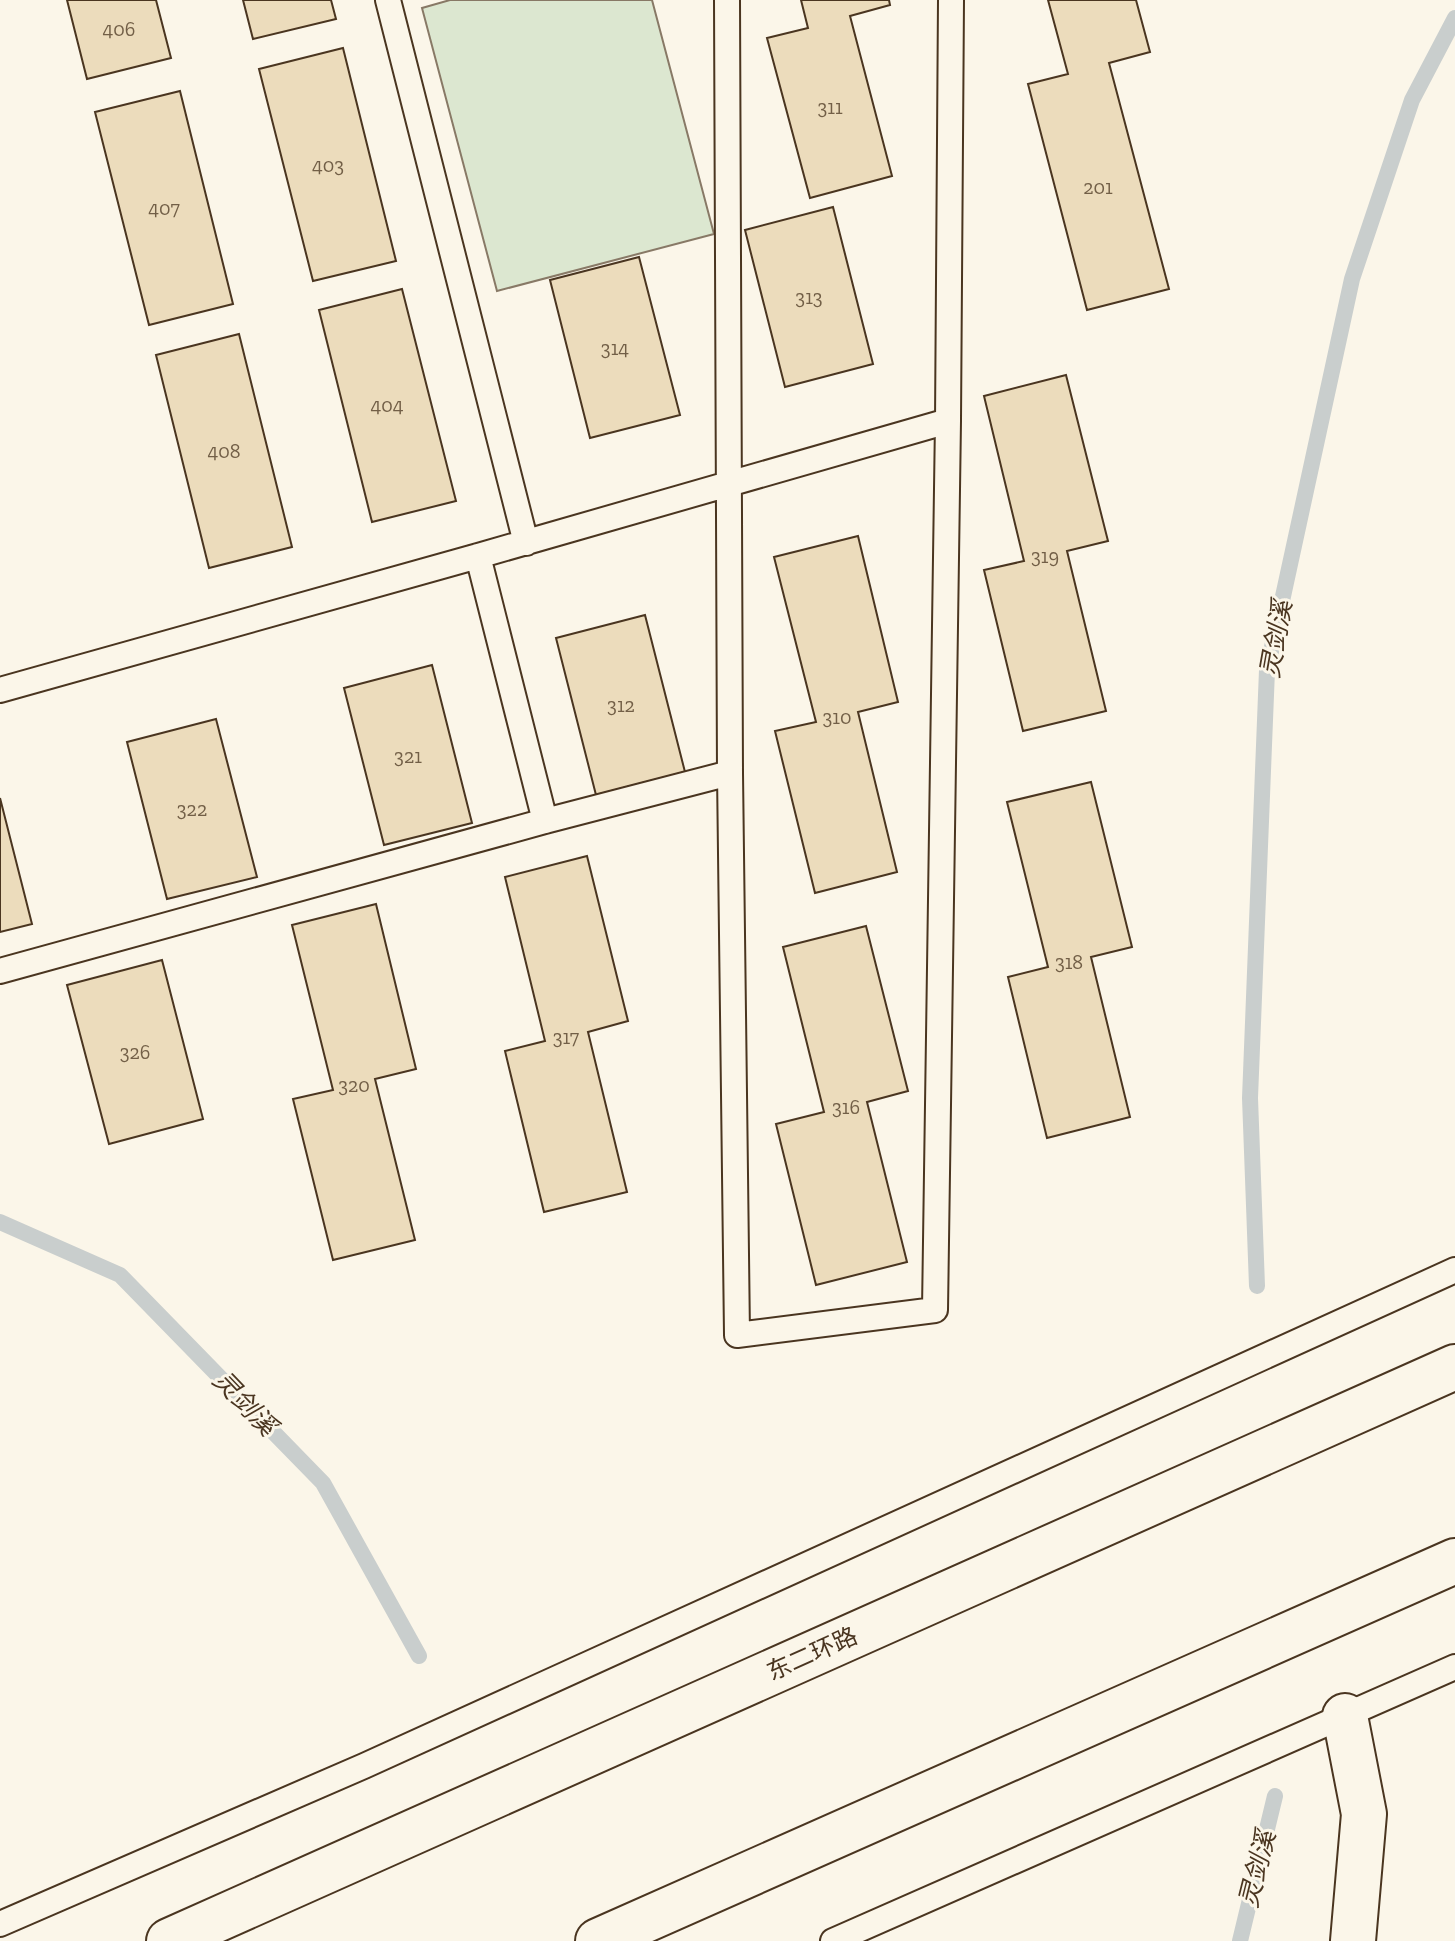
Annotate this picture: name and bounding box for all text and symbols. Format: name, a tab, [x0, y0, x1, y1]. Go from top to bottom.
house number: 406	[103, 17, 135, 41]
house number: 311	[817, 95, 843, 119]
house number: 403	[312, 153, 344, 177]
house number: 201	[1083, 175, 1113, 199]
house number: 407	[148, 196, 180, 220]
house number: 313	[795, 285, 823, 309]
house number: 314	[601, 336, 629, 360]
house number: 404	[370, 393, 404, 417]
house number: 408	[207, 439, 241, 463]
house number: 319	[1031, 544, 1059, 568]
water label: 灵剑溪	[1253, 595, 1299, 680]
house number: 312	[607, 693, 635, 717]
house number: 310	[823, 705, 852, 729]
house number: 321	[394, 744, 422, 768]
house number: 322	[177, 797, 207, 821]
house number: 318	[1055, 950, 1083, 974]
house number: 317	[553, 1025, 580, 1049]
house number: 326	[120, 1040, 150, 1064]
house number: 320	[338, 1073, 370, 1097]
house number: 316	[832, 1095, 860, 1119]
water label: 灵剑溪	[206, 1364, 286, 1444]
street label: 东二环路	[762, 1621, 862, 1686]
water label: 灵剑溪	[1232, 1824, 1283, 1911]

